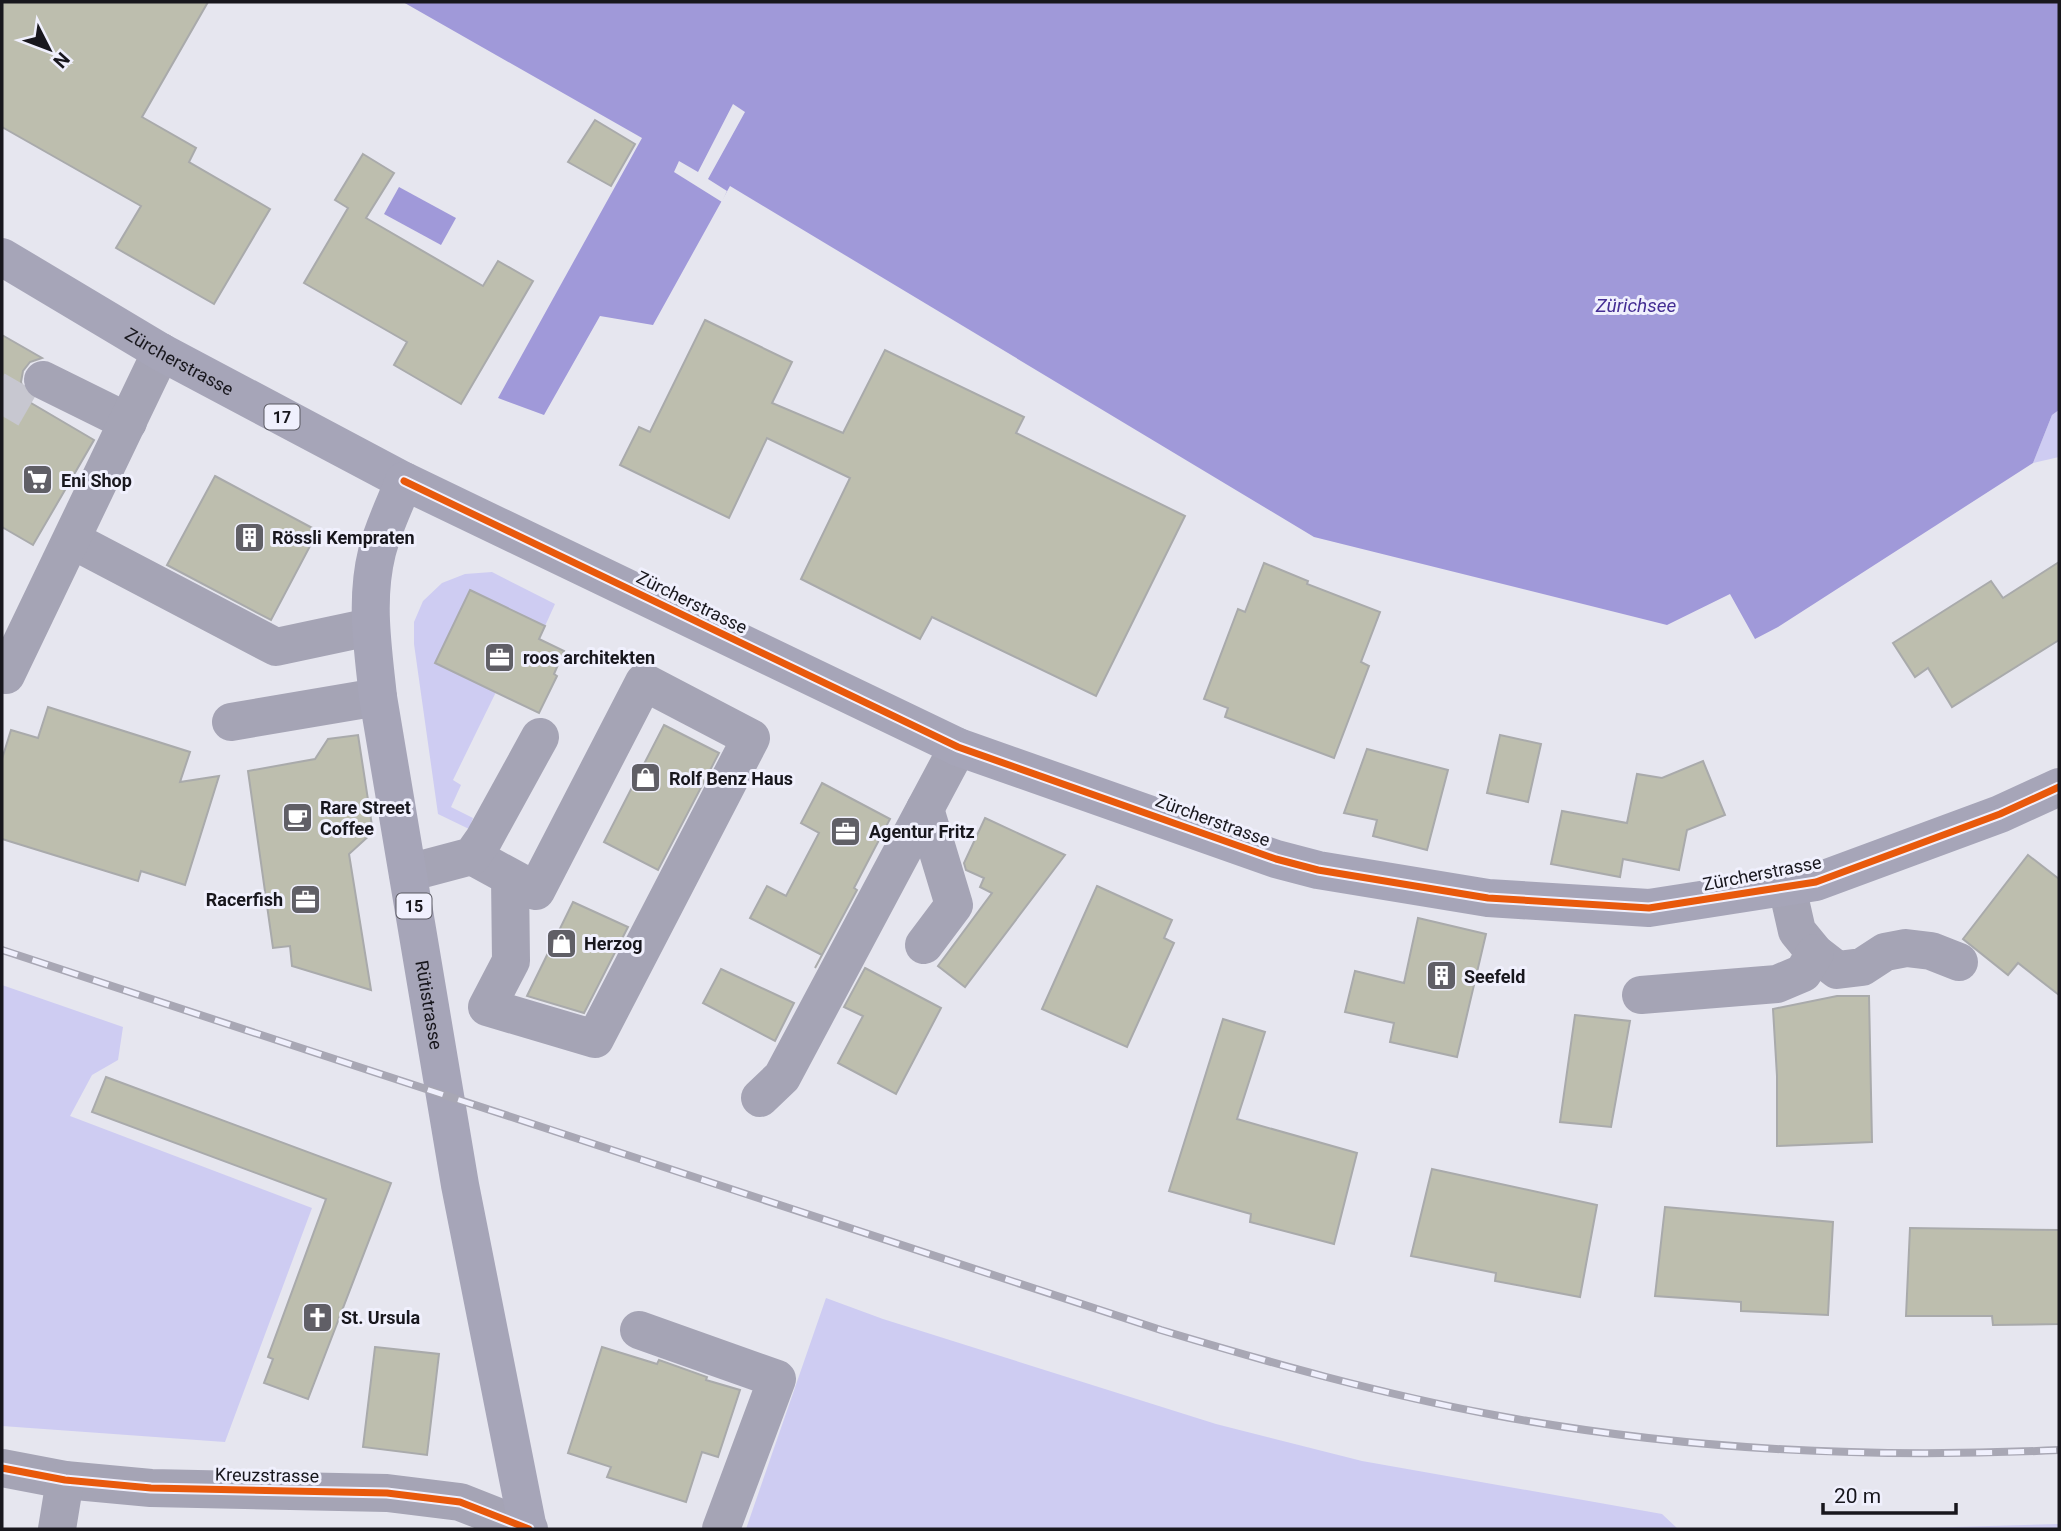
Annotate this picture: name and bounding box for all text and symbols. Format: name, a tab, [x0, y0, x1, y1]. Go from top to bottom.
north arrow	[14, 14, 84, 84]
text: N	[48, 47, 74, 73]
water label: Zürichsee	[1595, 294, 1677, 317]
street label: Zürcherstrasse	[122, 323, 237, 399]
road number: 17	[264, 404, 300, 430]
supermarket icon: Eni Shop	[21, 463, 55, 497]
place label: Eni Shop	[61, 470, 132, 491]
building icon: Rössli Kempraten	[232, 520, 266, 554]
place label: Rössli Kempraten	[272, 527, 415, 548]
street label: Zürcherstrasse	[633, 566, 751, 638]
office icon: roos architekten	[483, 640, 517, 674]
place label: roos architekten	[523, 647, 655, 668]
shop icon: Rolf Benz Haus	[629, 761, 663, 795]
place label: Rolf Benz Haus	[669, 768, 793, 789]
street label: Zürcherstrasse	[1153, 790, 1273, 850]
place label: Rare Street Coffee	[320, 797, 411, 839]
cafe icon: Rare Street Coffee	[280, 800, 314, 834]
office icon: Agentur Fritz	[829, 814, 863, 848]
place label: Agentur Fritz	[869, 821, 975, 842]
street label: Zürcherstrasse	[1701, 851, 1823, 895]
office icon: Racerfish	[289, 882, 323, 916]
place label: Racerfish	[206, 889, 283, 910]
road number: 15	[396, 893, 432, 918]
shop icon: Herzog	[544, 926, 578, 960]
place label: Herzog	[584, 933, 642, 954]
street label: Rütistrasse	[412, 959, 448, 1051]
building icon: Seefeld	[1424, 959, 1458, 993]
place label: Seefeld	[1464, 966, 1525, 987]
church icon: St. Ursula	[301, 1300, 335, 1334]
place label: St. Ursula	[341, 1307, 420, 1328]
street label: Kreuzstrasse	[215, 1464, 319, 1486]
scale bar	[1823, 1472, 1956, 1516]
text: 20 m	[1834, 1484, 1881, 1508]

